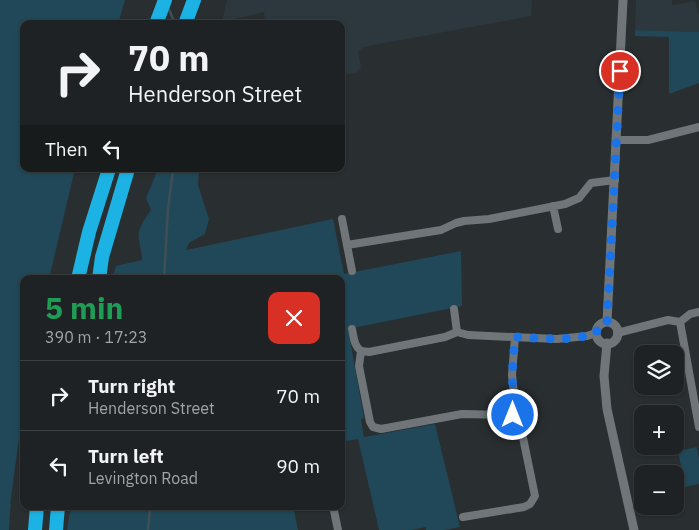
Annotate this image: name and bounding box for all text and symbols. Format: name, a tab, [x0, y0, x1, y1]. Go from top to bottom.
text: 70 m	[128, 35, 210, 81]
icon: right	[45, 40, 110, 105]
pin	[599, 50, 641, 92]
icon: arrive	[606, 57, 634, 85]
text: Henderson Street	[128, 79, 302, 108]
icon: left	[98, 135, 126, 163]
text: Then	[45, 137, 88, 161]
text: 5 min	[45, 288, 123, 327]
button: close	[268, 292, 320, 344]
text: 390 m · 17:23	[45, 327, 147, 347]
map controls	[634, 345, 684, 515]
button: layers	[634, 345, 684, 395]
text: Turn right	[88, 374, 175, 398]
icon: right	[45, 382, 73, 410]
text: 70 m	[276, 384, 320, 408]
position arrow	[486, 388, 538, 440]
text: Henderson Street	[88, 398, 215, 418]
button: +	[634, 405, 684, 455]
text: Turn left	[88, 444, 164, 468]
icon: left	[45, 452, 73, 480]
text: 90 m	[276, 454, 320, 478]
button: −	[634, 465, 684, 515]
text: Levington Road	[88, 468, 198, 488]

